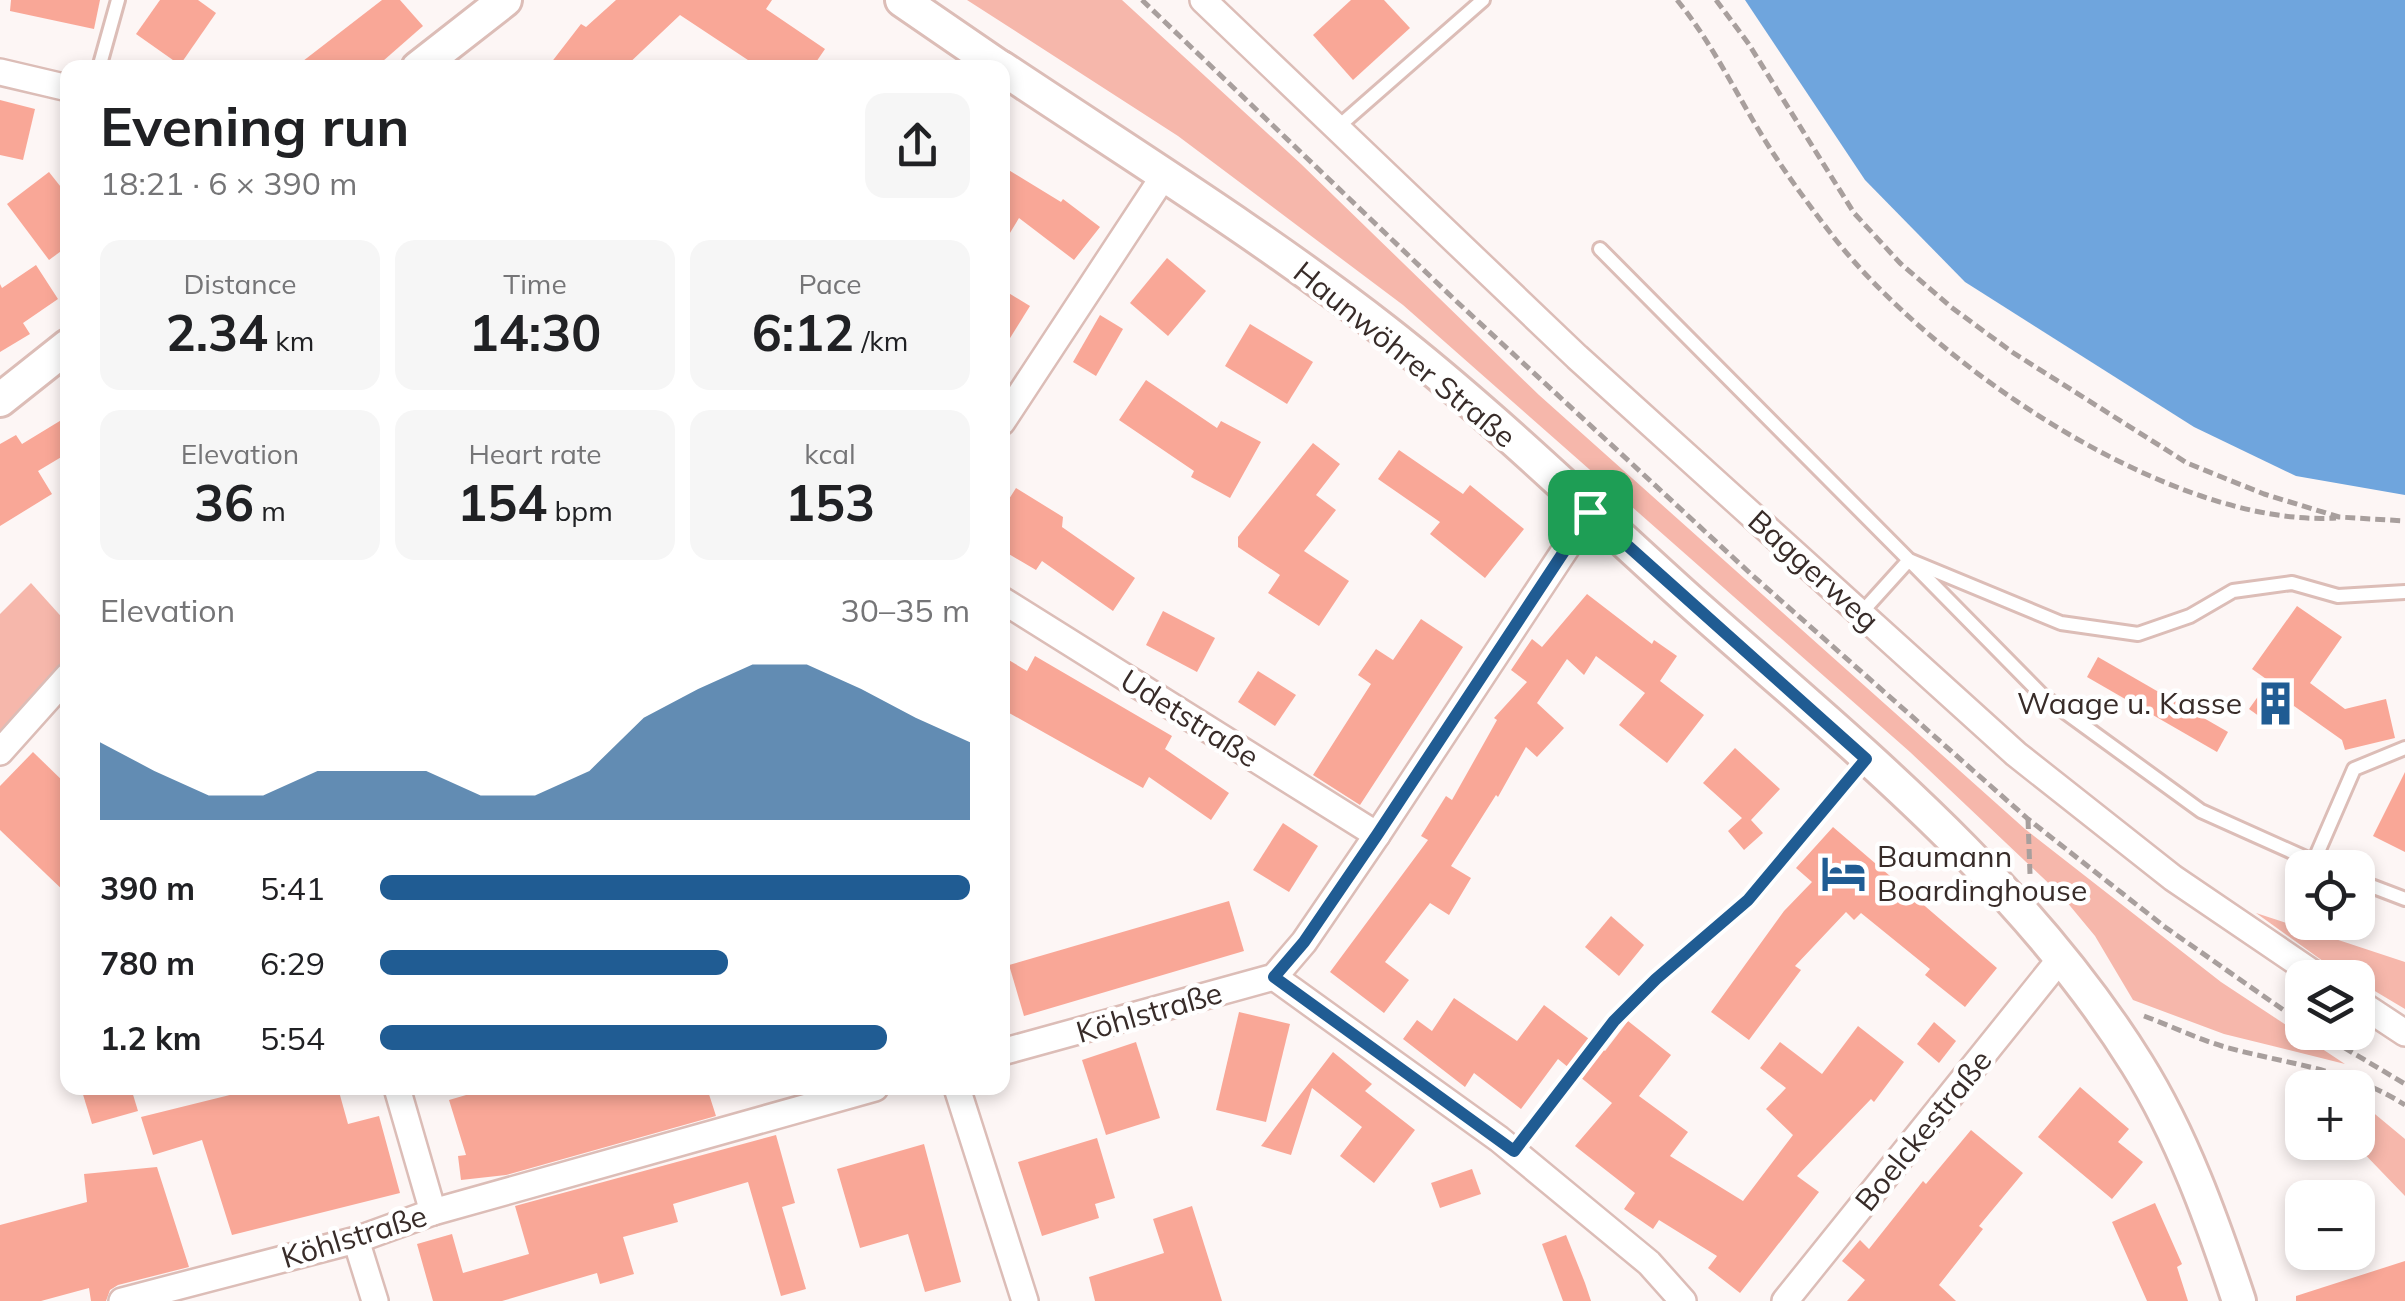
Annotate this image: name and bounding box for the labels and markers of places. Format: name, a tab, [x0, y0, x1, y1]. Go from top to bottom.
pin	[1548, 470, 1633, 555]
building icon: Waage u. Kasse	[2251, 679, 2299, 727]
place label: Waage u. Kasse	[2017, 684, 2242, 722]
place label: Baumann Boardinghouse	[1877, 837, 2087, 909]
hotel icon: Baumann Boardinghouse	[1820, 849, 1868, 897]

